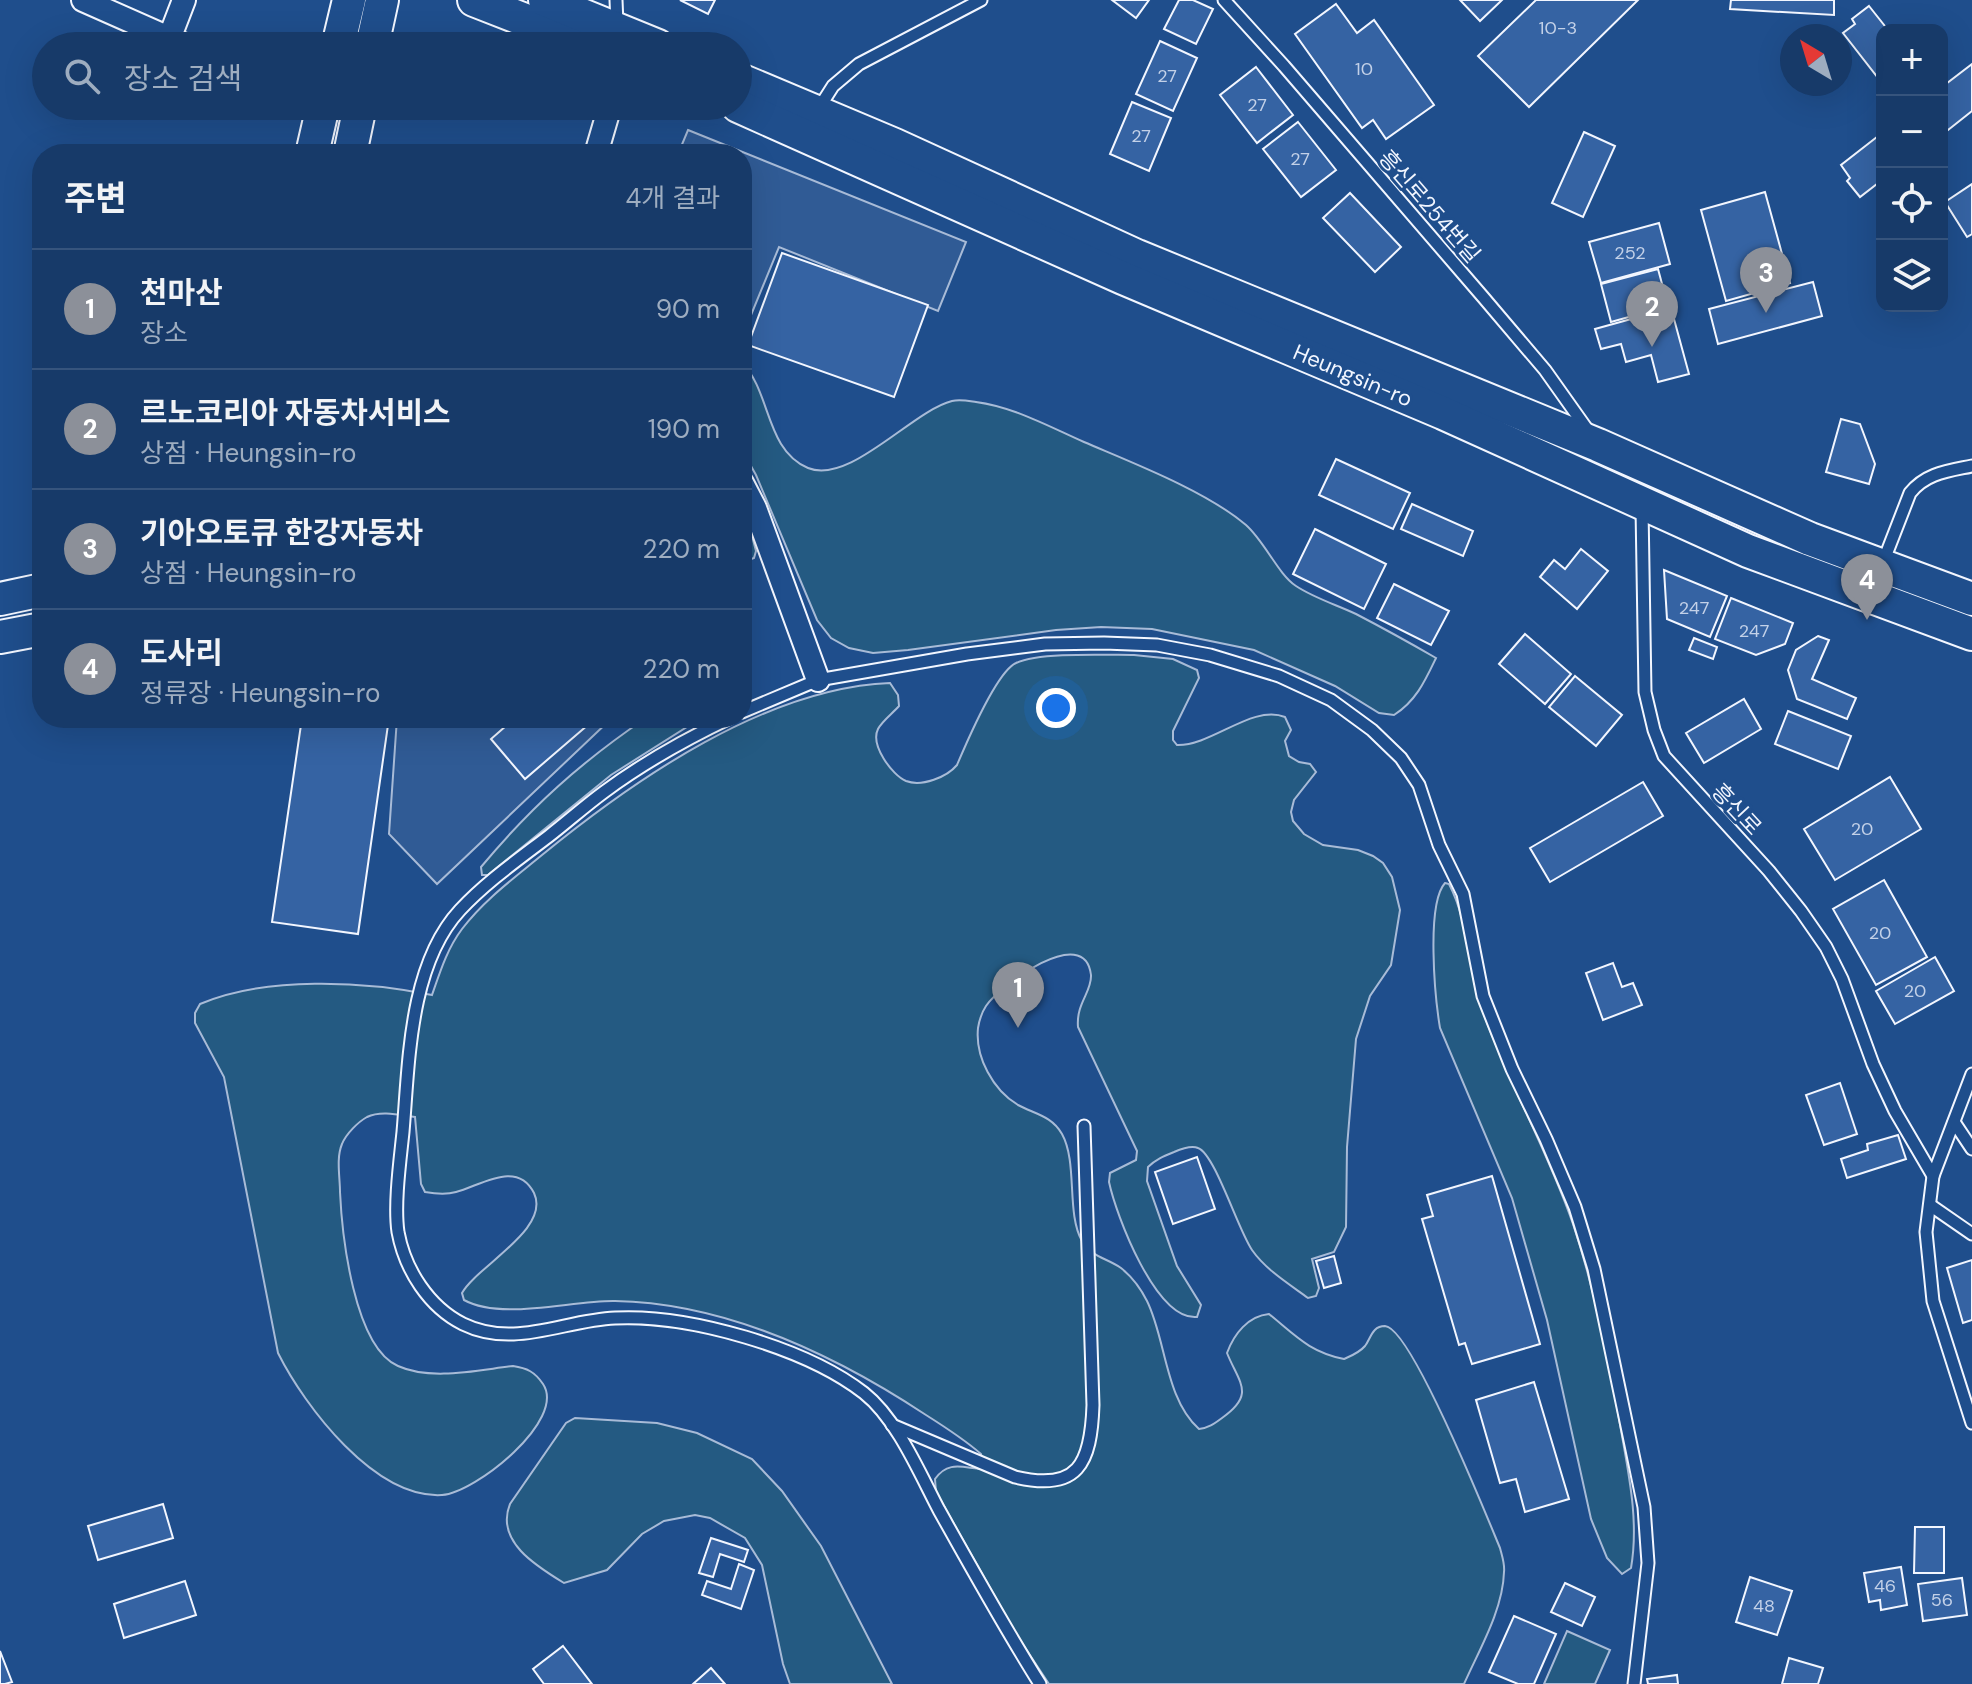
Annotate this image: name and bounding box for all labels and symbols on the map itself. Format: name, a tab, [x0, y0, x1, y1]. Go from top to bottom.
house number: 10-3	[1539, 16, 1577, 40]
north arrow	[1780, 24, 1852, 96]
house number: 10	[1355, 57, 1373, 81]
house number: 27	[1157, 64, 1177, 88]
house number: 27	[1247, 93, 1267, 117]
house number: 27	[1131, 124, 1151, 148]
street label: 흥신로254번길	[1373, 144, 1487, 269]
house number: 27	[1290, 147, 1310, 171]
house number: 252	[1614, 241, 1646, 265]
pin: 3	[1740, 247, 1792, 313]
pin: 2	[1626, 281, 1678, 347]
street label: Heungsin-ro	[1289, 337, 1417, 414]
pin: 4	[1841, 554, 1893, 620]
house number: 247	[1679, 596, 1709, 620]
house number: 247	[1739, 619, 1769, 643]
your location	[1036, 688, 1076, 728]
street label: 흥신로	[1705, 777, 1768, 841]
house number: 20	[1851, 817, 1873, 841]
house number: 20	[1869, 921, 1891, 945]
pin: 1	[992, 962, 1044, 1028]
house number: 20	[1904, 979, 1926, 1003]
house number: 46	[1874, 1574, 1896, 1598]
house number: 56	[1931, 1588, 1953, 1612]
house number: 48	[1753, 1594, 1775, 1618]

